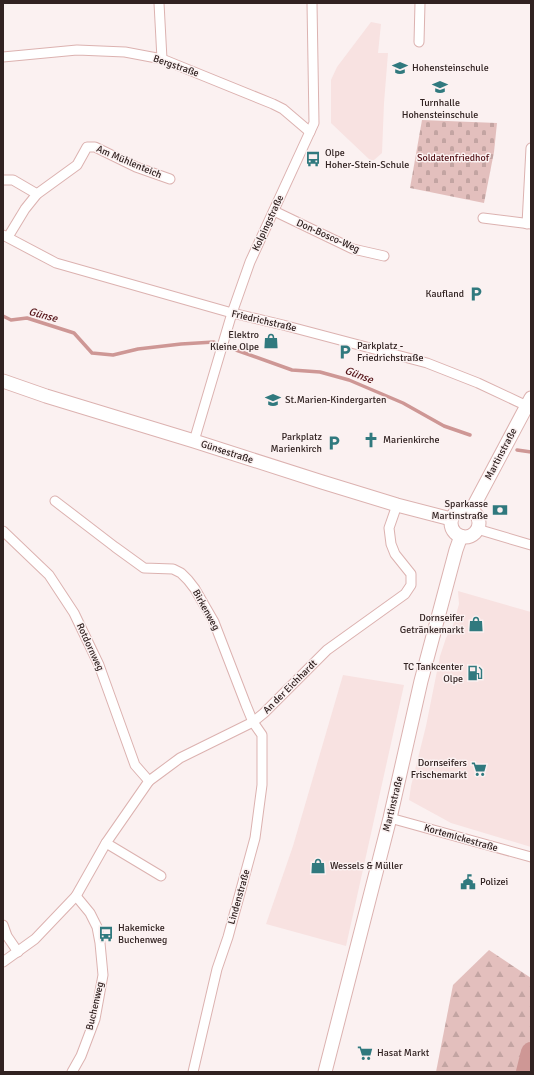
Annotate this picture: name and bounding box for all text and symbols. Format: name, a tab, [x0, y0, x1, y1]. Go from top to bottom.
street label: Bergstraße	[151, 53, 201, 79]
school or university icon: Hohensteinschule	[391, 59, 409, 77]
place label: Hohensteinschule	[412, 62, 489, 74]
school or university icon: Turnhalle Hohensteinschule	[431, 78, 449, 96]
place label: Turnhalle Hohensteinschule	[402, 97, 478, 121]
street label: Am Mühlenteich	[95, 143, 163, 181]
place label: Olpe Hoher-Stein-Schule	[325, 147, 409, 171]
bus stop icon: Olpe Hoher-Stein-Schule	[304, 150, 322, 168]
park label: Soldatenfriedhof	[417, 152, 490, 164]
street label: Kolpingstraße	[250, 193, 286, 253]
street label: Don-Bosco-Weg	[294, 217, 362, 255]
parking icon: Kaufland	[467, 285, 485, 303]
place label: Kaufland	[425, 288, 464, 300]
water label: Günse	[27, 305, 59, 325]
street label: Friedrichstraße	[230, 308, 298, 334]
place label: Elektro Kleine Olpe	[210, 329, 259, 353]
shop icon: Elektro Kleine Olpe	[262, 332, 280, 350]
place label: Parkplatz - Friedrichstraße	[357, 340, 423, 364]
parking icon: Parkplatz - Friedrichstraße	[336, 343, 354, 361]
water label: Günse	[343, 364, 376, 387]
school or university icon: St.Marien-Kindergarten	[264, 391, 282, 409]
place label: St.Marien-Kindergarten	[285, 394, 386, 406]
street label: Martinstraße	[482, 426, 520, 482]
place label: Parkplatz Marienkirch	[271, 431, 323, 455]
church icon: Marienkirche	[362, 431, 380, 449]
parking icon: Parkplatz Marienkirch	[325, 434, 343, 452]
place label: Marienkirche	[383, 434, 440, 446]
street label: Günsestraße	[199, 438, 255, 466]
place label: Sparkasse Martinstraße	[431, 498, 488, 522]
bank icon: Sparkasse Martinstraße	[491, 501, 509, 519]
street label: Birkenweg	[190, 587, 222, 633]
place label: Dornseifer Getränkemarkt	[400, 612, 464, 636]
shop icon: Dornseifer Getränkemarkt	[467, 615, 485, 633]
street label: Rotdornweg	[74, 621, 106, 673]
street label: An der Eichhardt	[261, 657, 320, 716]
place label: TC Tankcenter Olpe	[403, 661, 463, 685]
fuel station icon: TC Tankcenter Olpe	[466, 664, 484, 682]
place label: Dornseifers Frischemarkt	[411, 757, 468, 781]
supermarket icon: Dornseifers Frischemarkt	[470, 760, 488, 778]
street label: Martinstraße	[380, 775, 406, 833]
street label: Kortemickestraße	[423, 822, 499, 854]
shop icon: Wessels & Müller	[309, 857, 327, 875]
place label: Wessels & Müller	[330, 860, 403, 872]
street label: Lindenstraße	[225, 868, 253, 926]
public building icon: Polizei	[459, 873, 477, 891]
place label: Polizei	[480, 876, 508, 888]
place label: Hakemicke Buchenweg	[118, 922, 167, 946]
bus stop icon: Hakemicke Buchenweg	[97, 925, 115, 943]
street label: Buchenweg	[84, 981, 106, 1031]
supermarket icon: Hasat Markt	[356, 1044, 374, 1062]
place label: Hasat Markt	[377, 1047, 430, 1059]

